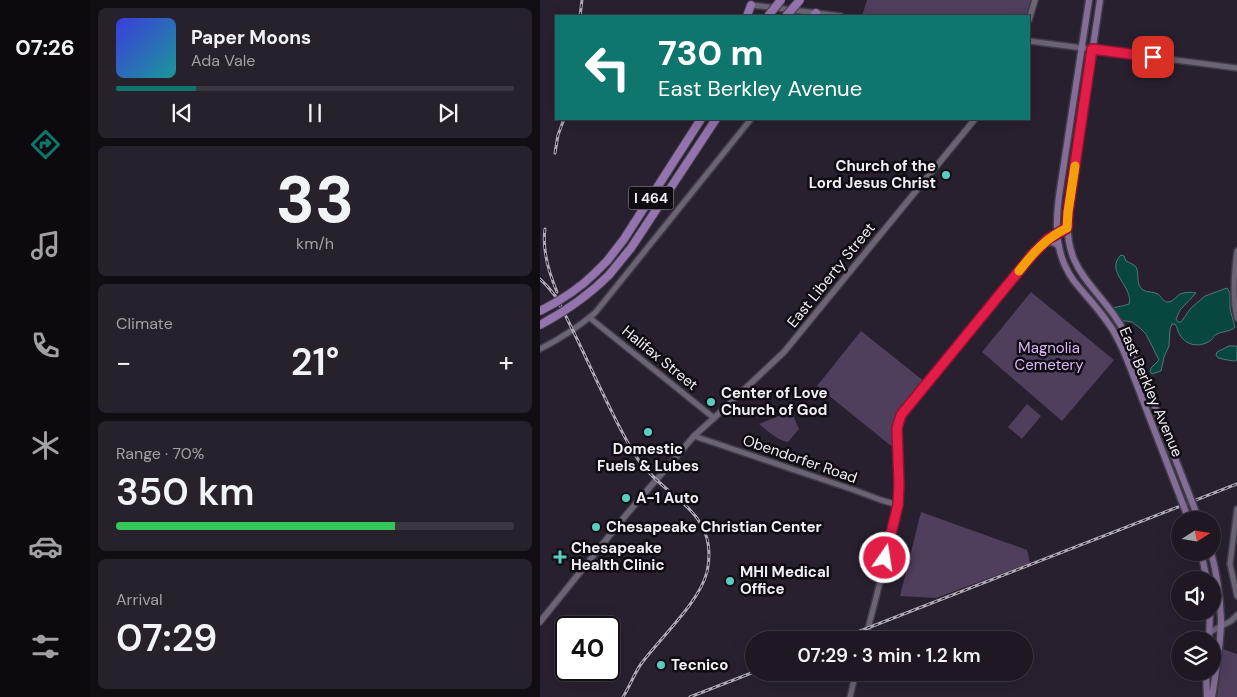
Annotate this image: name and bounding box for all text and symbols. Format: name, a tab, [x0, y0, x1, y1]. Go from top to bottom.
text: Paper Moons	[191, 25, 311, 50]
text: 730 m	[658, 30, 763, 76]
text: 07:26	[15, 33, 75, 62]
icon: left	[575, 35, 640, 100]
pin	[1132, 36, 1174, 78]
icon: arrive	[1139, 43, 1167, 71]
text: Ada Vale	[191, 50, 255, 71]
text: East Berkley Avenue	[658, 74, 862, 103]
icon: previous	[168, 99, 196, 127]
icon: pause	[301, 99, 329, 127]
icon: next	[434, 99, 462, 127]
icon: directions	[28, 127, 63, 162]
place label: Church of the Lord Jesus Christ	[809, 156, 936, 193]
text: 33	[276, 158, 354, 242]
marker: Church of the Lord Jesus Christ	[940, 169, 952, 181]
road number: I 464	[628, 187, 674, 210]
street label: East Liberty Street	[783, 218, 880, 332]
icon: music	[28, 228, 63, 263]
text: km/h	[296, 233, 334, 254]
text: Climate	[116, 313, 173, 334]
street label: Halifax Street	[618, 321, 702, 395]
street label: East Berkley Avenue	[1115, 324, 1187, 460]
icon: phone	[28, 328, 63, 363]
text: 21°	[291, 337, 339, 387]
park label: Magnolia Cemetery	[1015, 338, 1084, 375]
text: −	[116, 344, 131, 381]
text: +	[499, 344, 514, 381]
place label: Center of Love Church of God	[721, 383, 828, 420]
marker: Center of Love Church of God	[705, 396, 717, 408]
marker: Domestic Fuels & Lubes	[642, 426, 654, 438]
icon: climate	[28, 428, 63, 463]
street label: Obendorfer Road	[740, 430, 860, 488]
place label: Domestic Fuels & Lubes	[597, 439, 699, 476]
text: Range · 70%	[116, 443, 204, 464]
text: 350 km	[116, 467, 254, 517]
place label: A-1 Auto	[636, 488, 699, 508]
marker: A-1 Auto	[620, 492, 632, 504]
north arrow	[1171, 511, 1221, 561]
map controls	[1171, 511, 1221, 681]
place label: Chesapeake Christian Center	[606, 517, 822, 537]
marker: Chesapeake Christian Center	[590, 521, 602, 533]
icon: car	[28, 529, 63, 564]
position arrow	[858, 531, 910, 583]
place label: Chesapeake Health Clinic	[571, 538, 664, 575]
marker: Chesapeake Health Clinic	[553, 550, 567, 564]
place label: MHI Medical Office	[740, 562, 830, 599]
button: sound	[1171, 571, 1221, 621]
marker: MHI Medical Office	[724, 575, 736, 587]
text: Arrival	[116, 589, 163, 610]
text: 07:29	[116, 613, 217, 663]
speed limit sign: 40	[555, 616, 620, 681]
icon: filters	[28, 629, 63, 664]
button: layers	[1171, 631, 1221, 681]
text: 07:29 · 3 min · 1.2 km	[797, 643, 981, 668]
place label: Tecnico	[671, 655, 728, 675]
marker: Tecnico	[655, 659, 667, 671]

